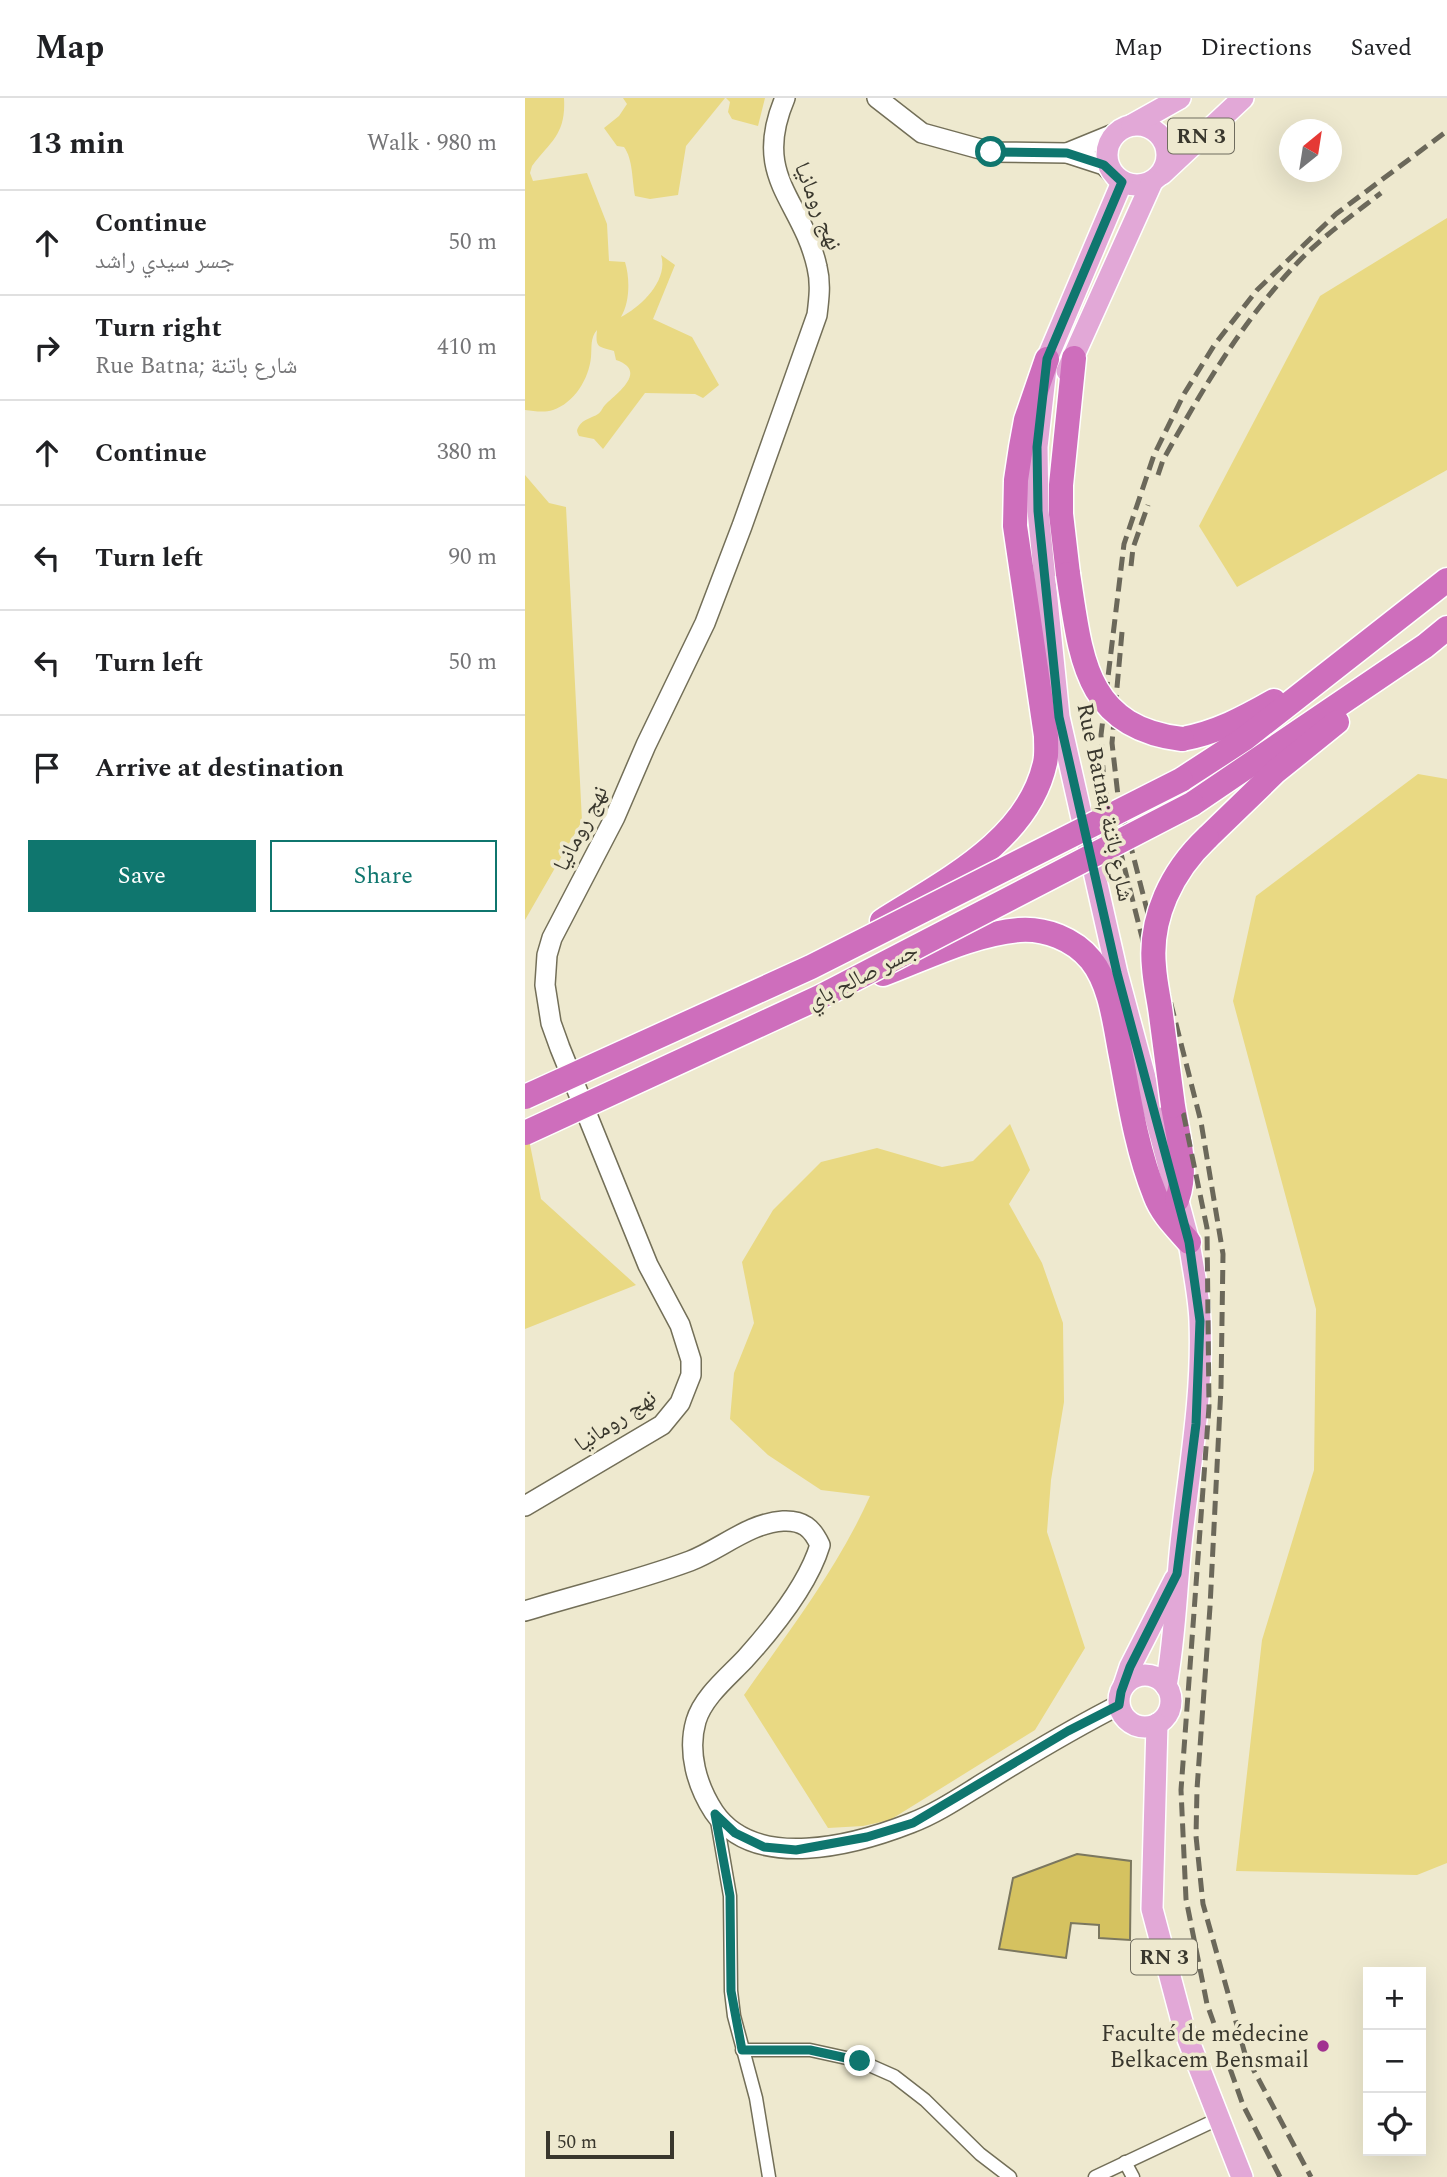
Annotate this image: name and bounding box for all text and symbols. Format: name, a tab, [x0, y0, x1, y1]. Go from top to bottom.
text: Map	[35, 23, 104, 73]
text: Map	[1114, 30, 1162, 66]
text: Directions	[1200, 30, 1312, 66]
text: Saved	[1350, 30, 1412, 66]
road number: RN 3	[1168, 118, 1234, 154]
north arrow	[1279, 119, 1342, 182]
text: 13 min	[28, 121, 125, 167]
text: Walk · 980 m	[367, 126, 497, 161]
route start	[975, 136, 1006, 167]
street label: نهج رومانيا	[784, 157, 851, 256]
text: Continue	[95, 203, 207, 243]
icon: ahead	[28, 224, 66, 262]
text: 50 m	[448, 225, 497, 260]
text: جسر سيدي راشد	[95, 244, 235, 279]
text: Turn right	[95, 308, 222, 348]
icon: right	[28, 329, 66, 367]
text: 410 m	[437, 330, 497, 365]
text: Rue Batna; شارع باتنة	[95, 349, 297, 384]
text: Continue	[95, 433, 207, 473]
icon: ahead	[28, 434, 66, 472]
text: 380 m	[437, 435, 497, 470]
text: Turn left	[95, 538, 203, 578]
icon: left	[28, 539, 66, 577]
text: 90 m	[448, 540, 497, 575]
text: Turn left	[95, 643, 203, 683]
icon: left	[28, 644, 66, 682]
text: 50 m	[448, 645, 497, 680]
street label: Rue Batna; شارع باتنة	[1066, 700, 1143, 905]
text: Arrive at destination	[95, 748, 344, 788]
icon: arrive	[28, 749, 66, 787]
street label: نهج رومانيا	[545, 780, 618, 878]
button: Save	[28, 840, 256, 912]
button: Share	[270, 840, 497, 912]
street label: جسر صالح باي	[801, 933, 925, 1019]
street label: نهج رومانيا	[568, 1381, 664, 1462]
road number: RN 3	[1131, 1940, 1197, 1974]
map controls	[1363, 1967, 1426, 2156]
button: +	[1363, 1967, 1426, 2030]
place label: Faculté de médecine Belkacem Bensmail	[1101, 2017, 1309, 2078]
button: −	[1363, 2030, 1426, 2093]
marker: Faculté de médecine Belkacem Bensmail	[1315, 2038, 1331, 2054]
route end	[844, 2045, 875, 2076]
button: locate	[1363, 2093, 1426, 2156]
scale bar	[546, 2128, 674, 2160]
text: 50 m	[557, 2128, 597, 2157]

